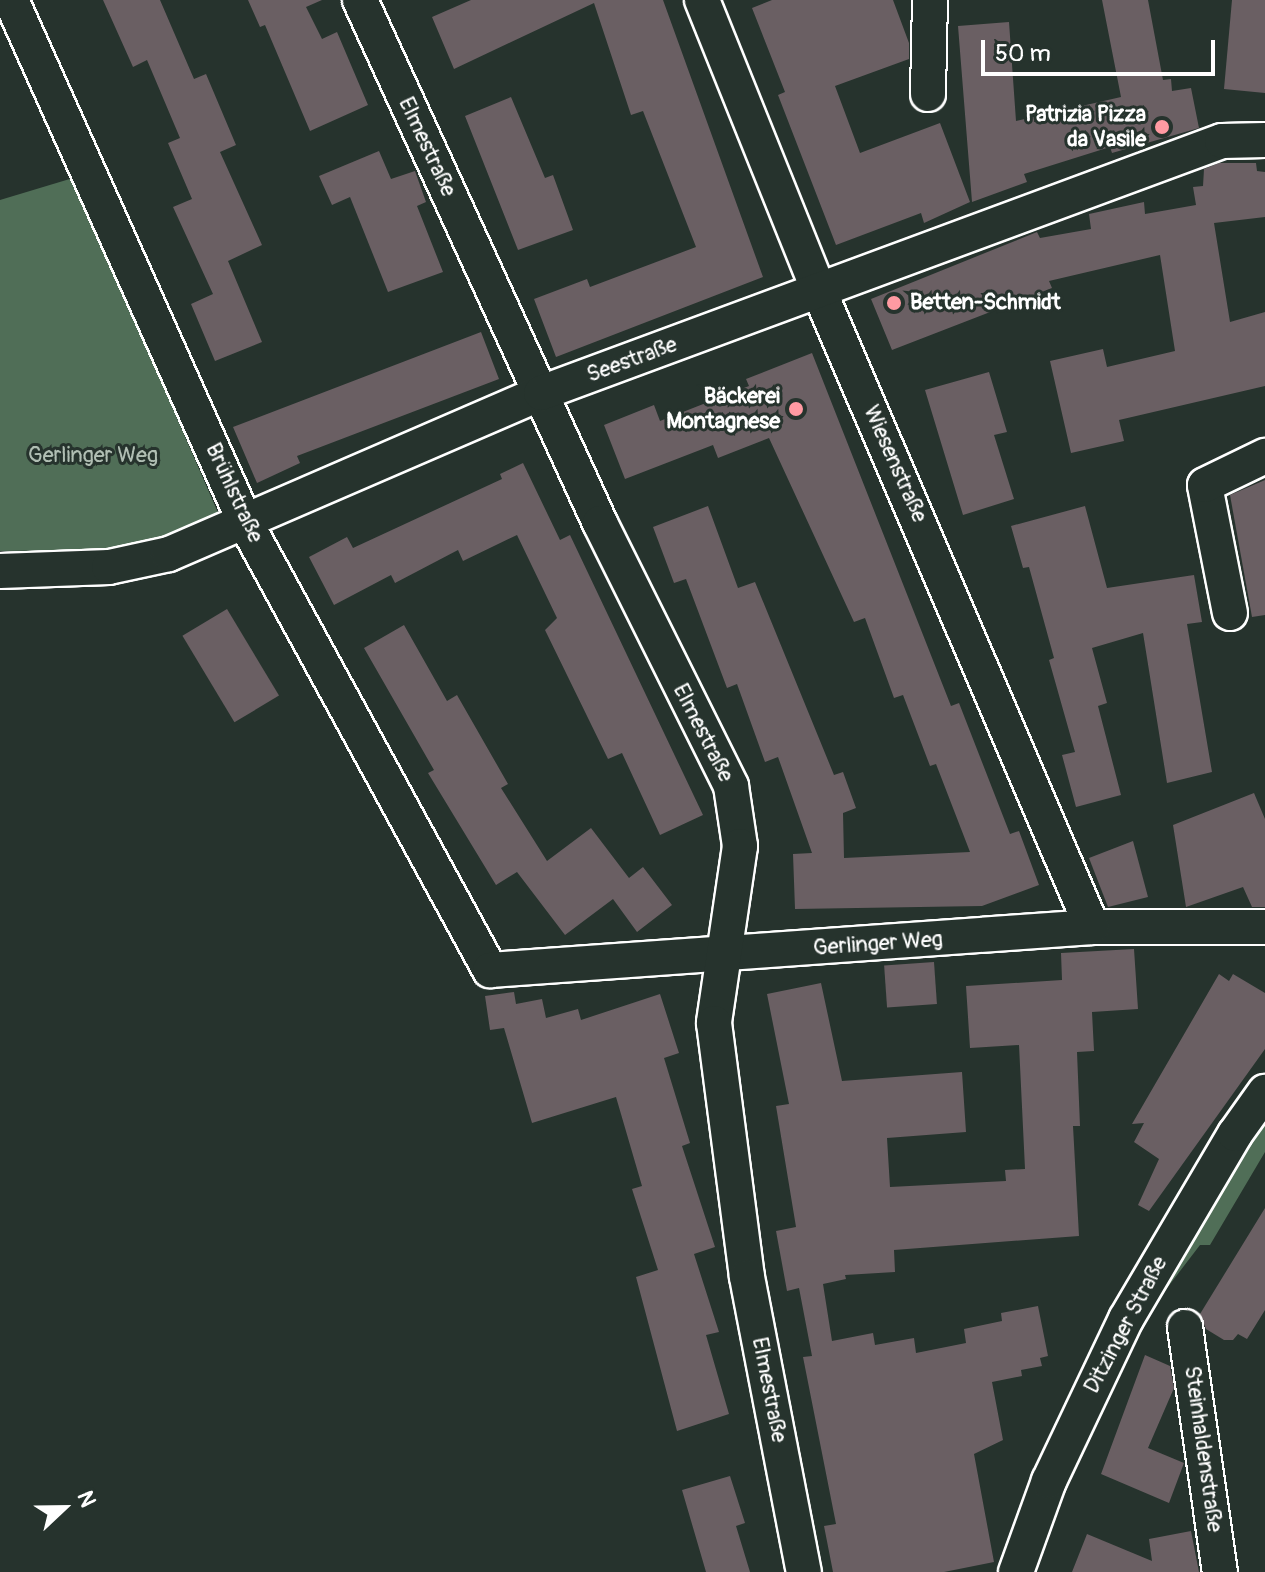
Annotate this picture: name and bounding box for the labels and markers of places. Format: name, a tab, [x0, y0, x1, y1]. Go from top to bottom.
place label: Patrizia Pizza da Vasile	[1025, 101, 1146, 152]
marker: Patrizia Pizza da Vasile	[1153, 118, 1171, 136]
place label: Betten-Schmidt	[910, 290, 1061, 316]
marker: Betten-Schmidt	[885, 294, 903, 312]
place label: Bäckerei Montagnese	[666, 383, 780, 434]
marker: Bäckerei Montagnese	[787, 400, 805, 418]

